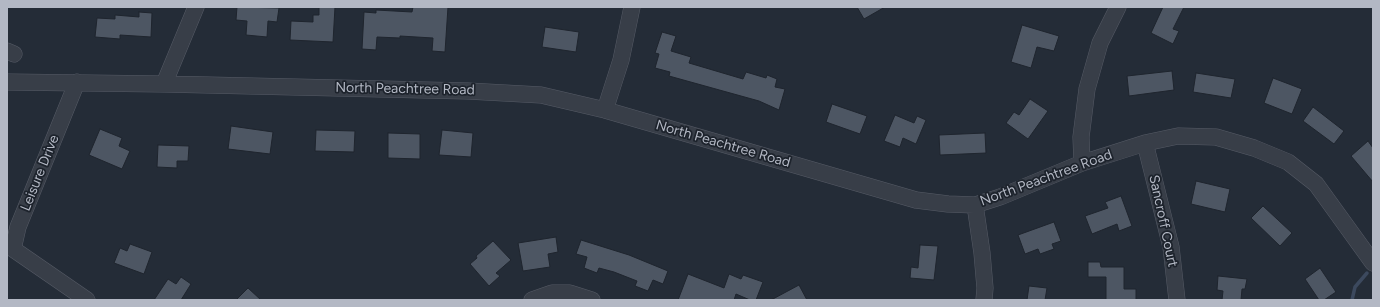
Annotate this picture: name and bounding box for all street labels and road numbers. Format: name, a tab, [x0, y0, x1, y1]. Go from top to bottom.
street label: North Peachtree Road	[335, 79, 475, 99]
street label: North Peachtree Road	[654, 117, 792, 171]
street label: Leisure Drive	[17, 132, 63, 214]
street label: North Peachtree Road	[978, 146, 1114, 210]
street label: Sancroff Court	[1145, 173, 1181, 269]

